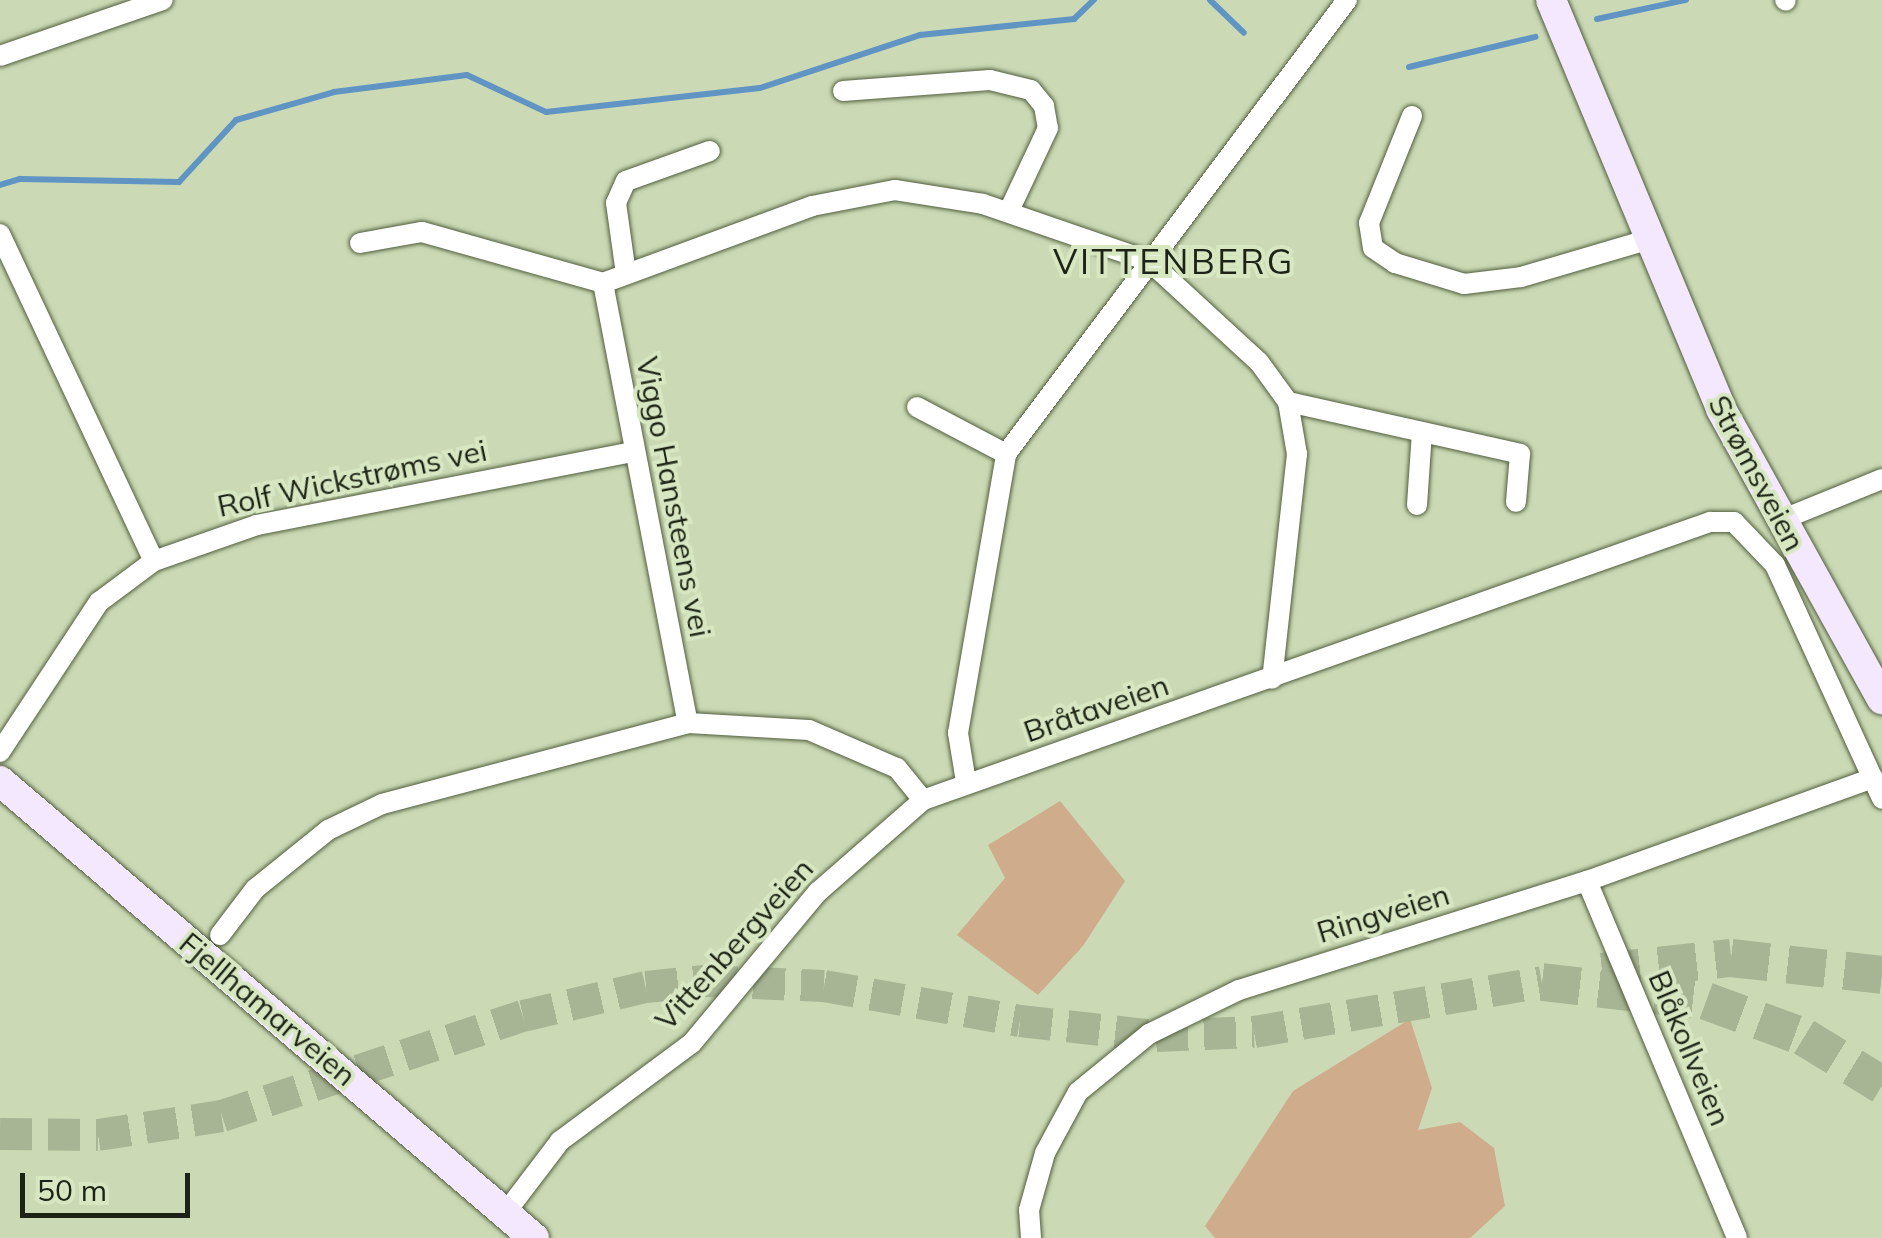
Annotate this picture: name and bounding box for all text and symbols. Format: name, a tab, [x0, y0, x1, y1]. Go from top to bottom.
district label: VITTENBERG	[1053, 240, 1295, 282]
street label: Viggo Hansteens vei	[629, 354, 719, 640]
street label: Strømsveien	[1701, 389, 1813, 557]
street label: Rolf Wickstrøms vei	[214, 432, 490, 524]
street label: Bråtaveien	[1019, 666, 1173, 750]
street label: Vittenbergveien	[647, 851, 821, 1037]
street label: Ringveien	[1312, 876, 1454, 950]
street label: Fjellhamarveien	[172, 925, 364, 1093]
street label: Blåkollveien	[1641, 965, 1739, 1131]
scale bar	[25, 1153, 195, 1215]
text: 50 m	[37, 1171, 107, 1209]

